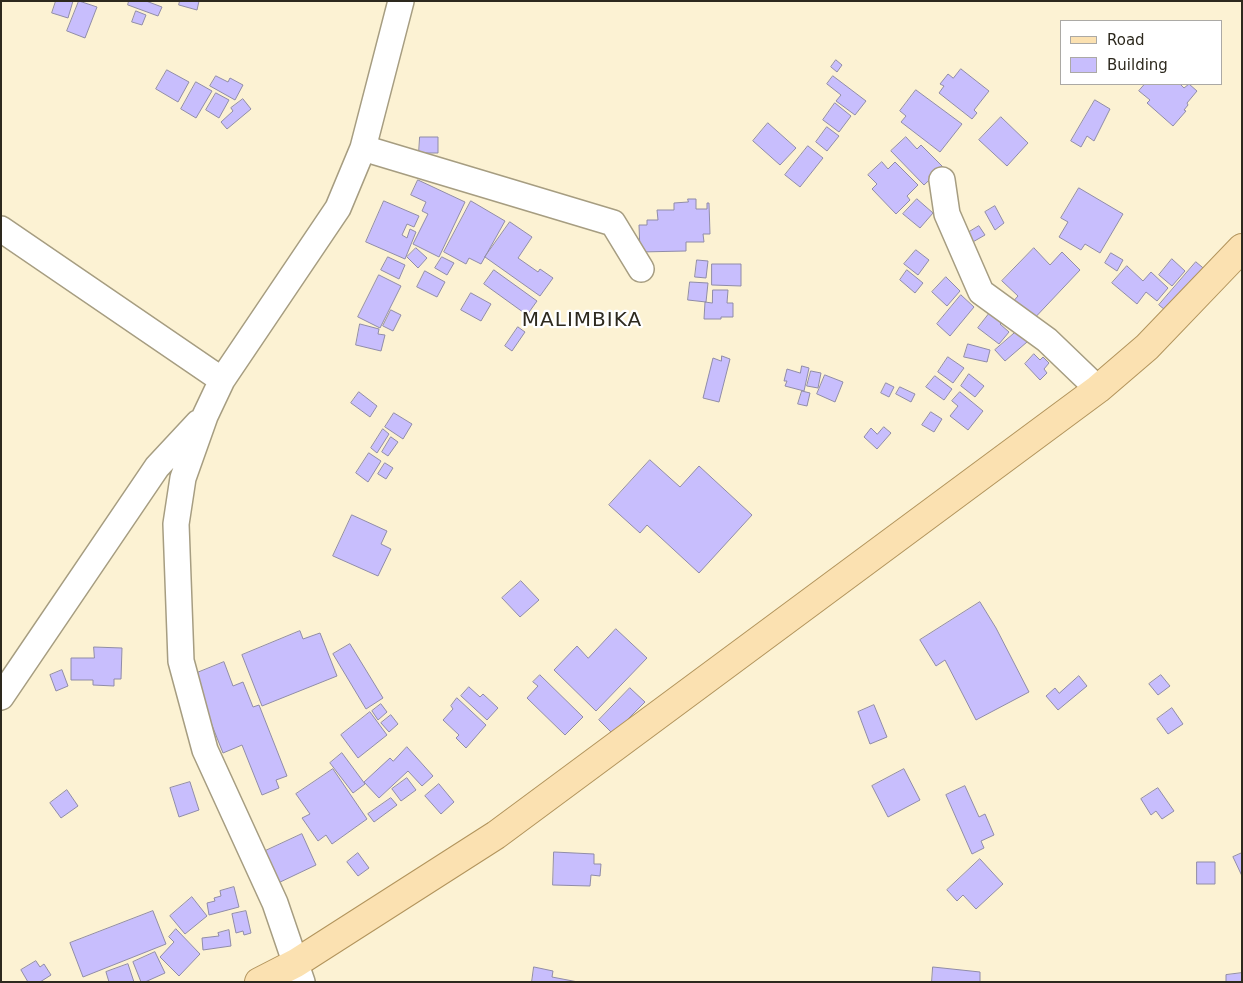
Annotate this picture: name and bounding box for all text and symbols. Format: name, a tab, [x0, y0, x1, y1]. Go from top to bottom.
legend	[1060, 20, 1223, 85]
text: Road	[1107, 31, 1145, 49]
text: Building	[1107, 56, 1168, 74]
district label: MALIMBIKA	[521, 309, 643, 333]

